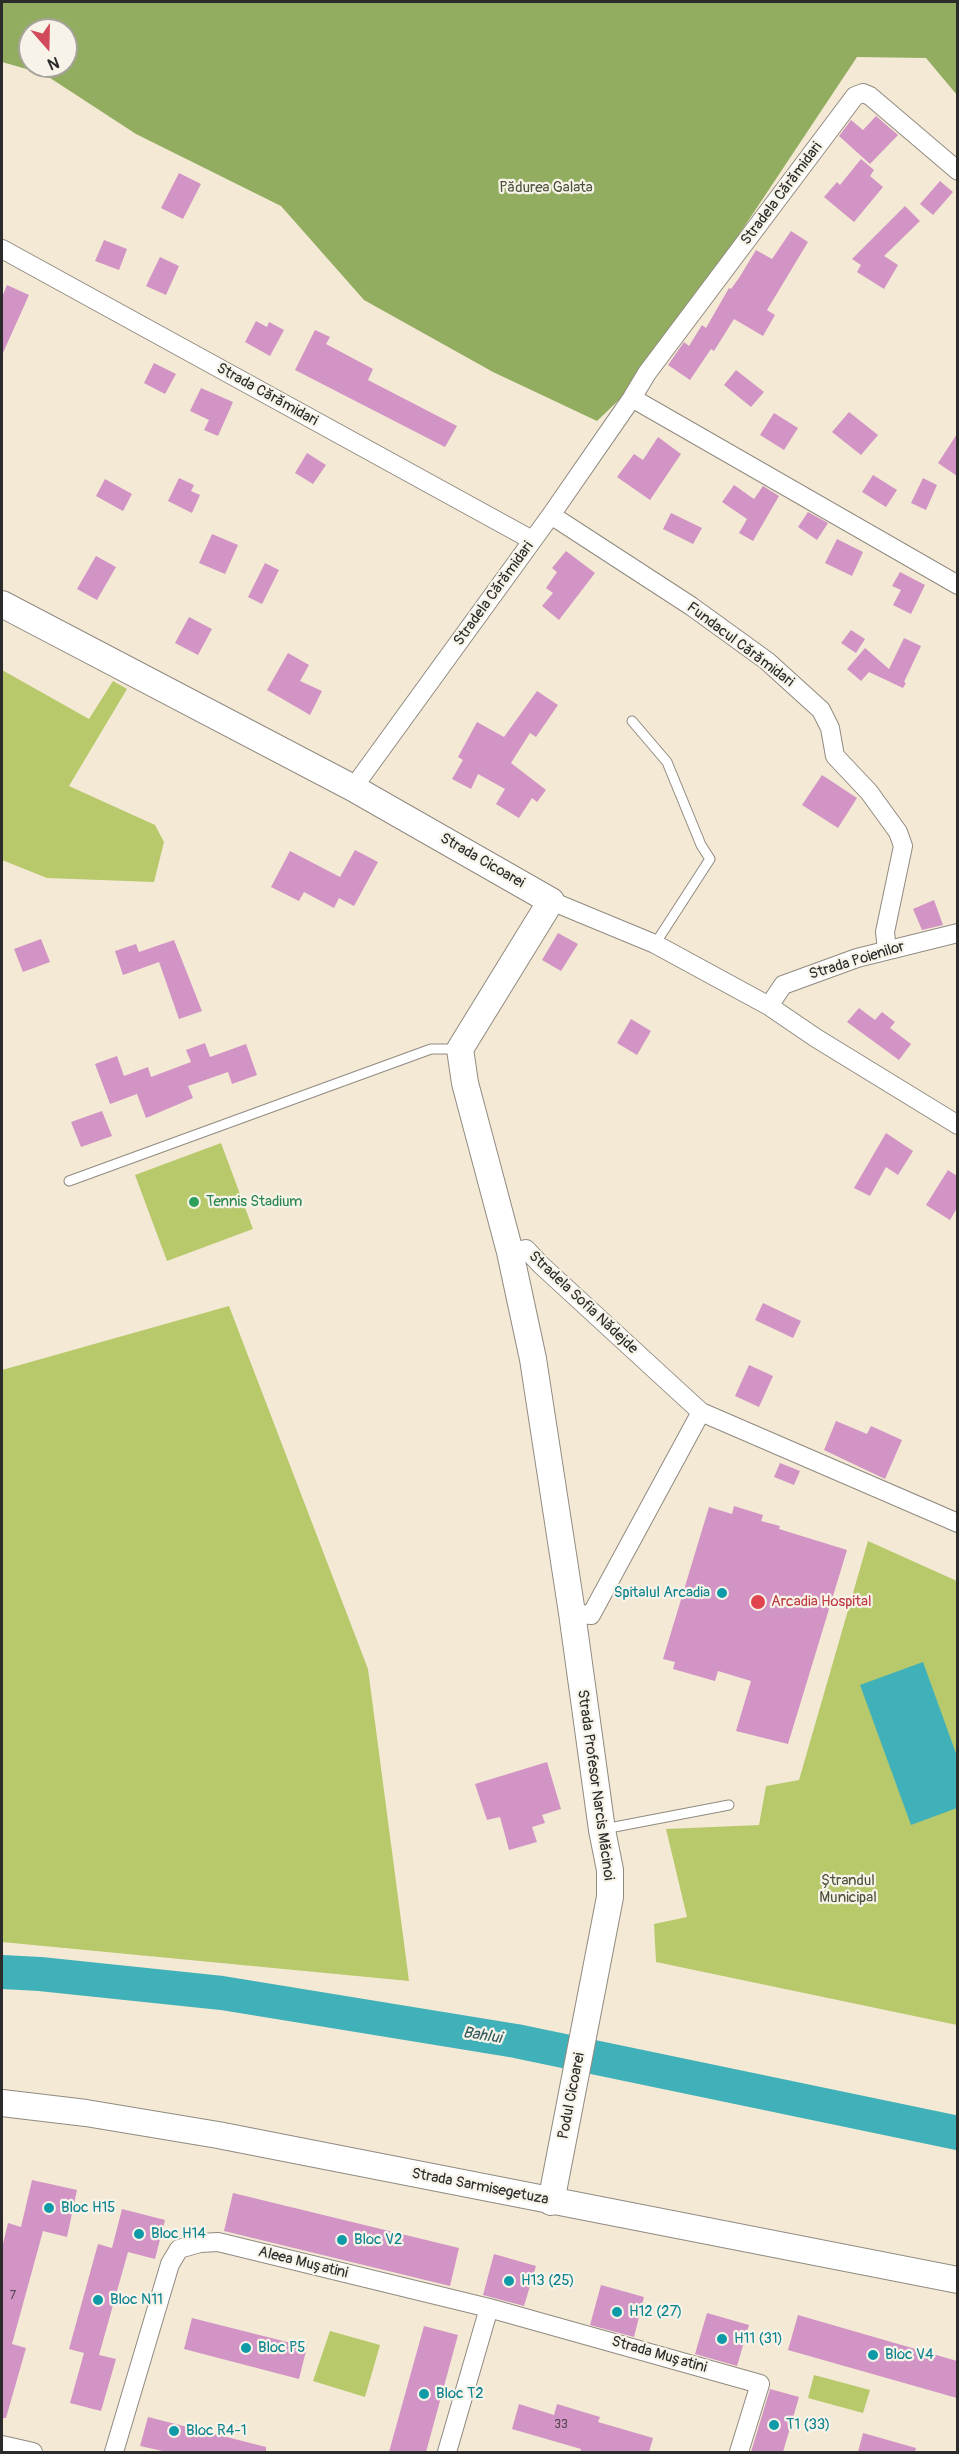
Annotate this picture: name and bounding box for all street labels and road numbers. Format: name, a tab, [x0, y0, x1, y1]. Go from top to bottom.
street label: Stradela Cărămidari	[737, 139, 827, 249]
street label: Strada Cărămidari	[213, 360, 321, 430]
street label: Stradela Cărămidari	[450, 538, 538, 650]
street label: Fundacul Cărămidari	[683, 599, 797, 691]
street label: Strada Cicoarei	[437, 830, 527, 892]
street label: Strada Poienilor	[807, 938, 907, 984]
street label: Stradela Sofia Nădejde	[525, 1248, 641, 1358]
street label: Strada Profesor Narcis Măcinoi	[573, 1688, 617, 1882]
street label: Podul Cicoarei	[555, 2051, 589, 2141]
street label: Strada Sarmisegetuza	[410, 2165, 550, 2209]
street label: Aleea Mușatini	[256, 2243, 350, 2283]
street label: Strada Mușatini	[609, 2333, 709, 2377]

